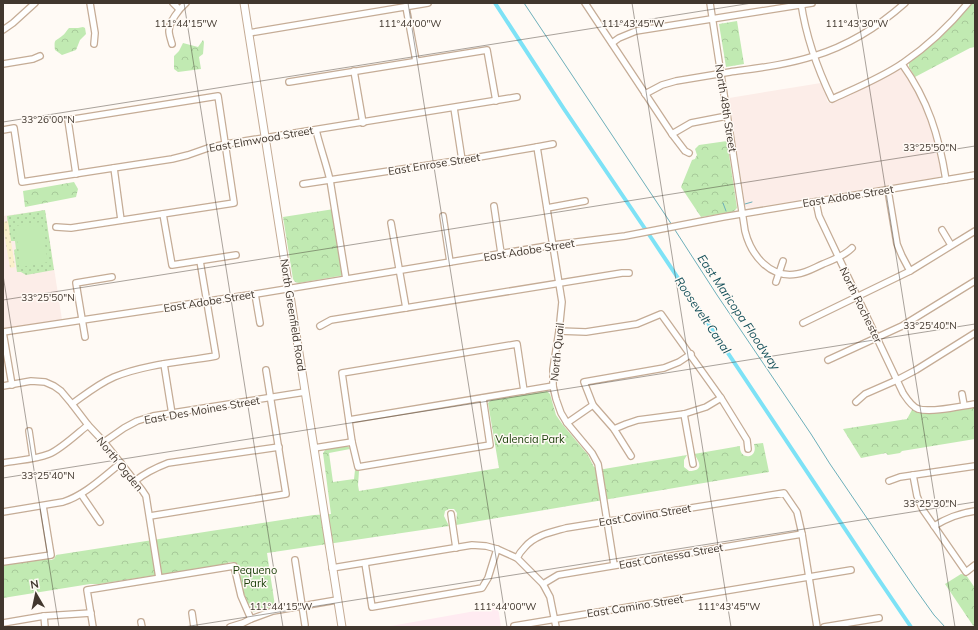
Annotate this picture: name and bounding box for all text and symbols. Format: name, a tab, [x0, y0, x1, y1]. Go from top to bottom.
text: 111°44'15"W	[155, 17, 217, 30]
text: 111°44'00"W	[379, 17, 441, 30]
text: 111°43'45"W	[602, 17, 664, 30]
text: 111°43'30"W	[826, 17, 888, 30]
street label: North 48th Street	[712, 63, 740, 153]
text: 33°26'00"N	[21, 113, 75, 126]
street label: East Elmwood Street	[208, 123, 314, 155]
text: 33°25'50"N	[903, 141, 957, 154]
street label: East Enrose Street	[387, 150, 481, 178]
street label: East Adobe Street	[802, 182, 895, 210]
street label: East Adobe Street	[483, 236, 576, 264]
water label: East Maricopa Floodway	[695, 251, 784, 373]
street label: North Greenfield Road	[277, 258, 309, 372]
street label: North Rochester	[837, 265, 885, 345]
water label: Roosevelt Canal	[672, 274, 734, 356]
street label: East Adobe Street	[163, 287, 256, 315]
text: 33°25'50"N	[21, 291, 75, 304]
text: 33°25'40"N	[903, 319, 957, 332]
street label: North Quail	[547, 322, 567, 382]
street label: East Des Moines Street	[143, 393, 261, 427]
park label: Valencia Park	[495, 432, 565, 446]
street label: North Ogden	[94, 434, 146, 494]
text: 33°25'40"N	[21, 469, 75, 482]
text: 33°25'30"N	[903, 497, 957, 510]
street label: East Covina Street	[598, 501, 692, 529]
street label: East Contessa Street	[618, 540, 724, 572]
park label: Pequeno Park	[233, 563, 277, 590]
north arrow	[16, 574, 56, 614]
text: N	[29, 577, 40, 592]
street label: East Camino Street	[586, 591, 684, 621]
text: 111°44'15"W	[250, 600, 312, 613]
text: 111°44'00"W	[474, 600, 536, 613]
text: 111°43'45"W	[698, 600, 760, 613]

